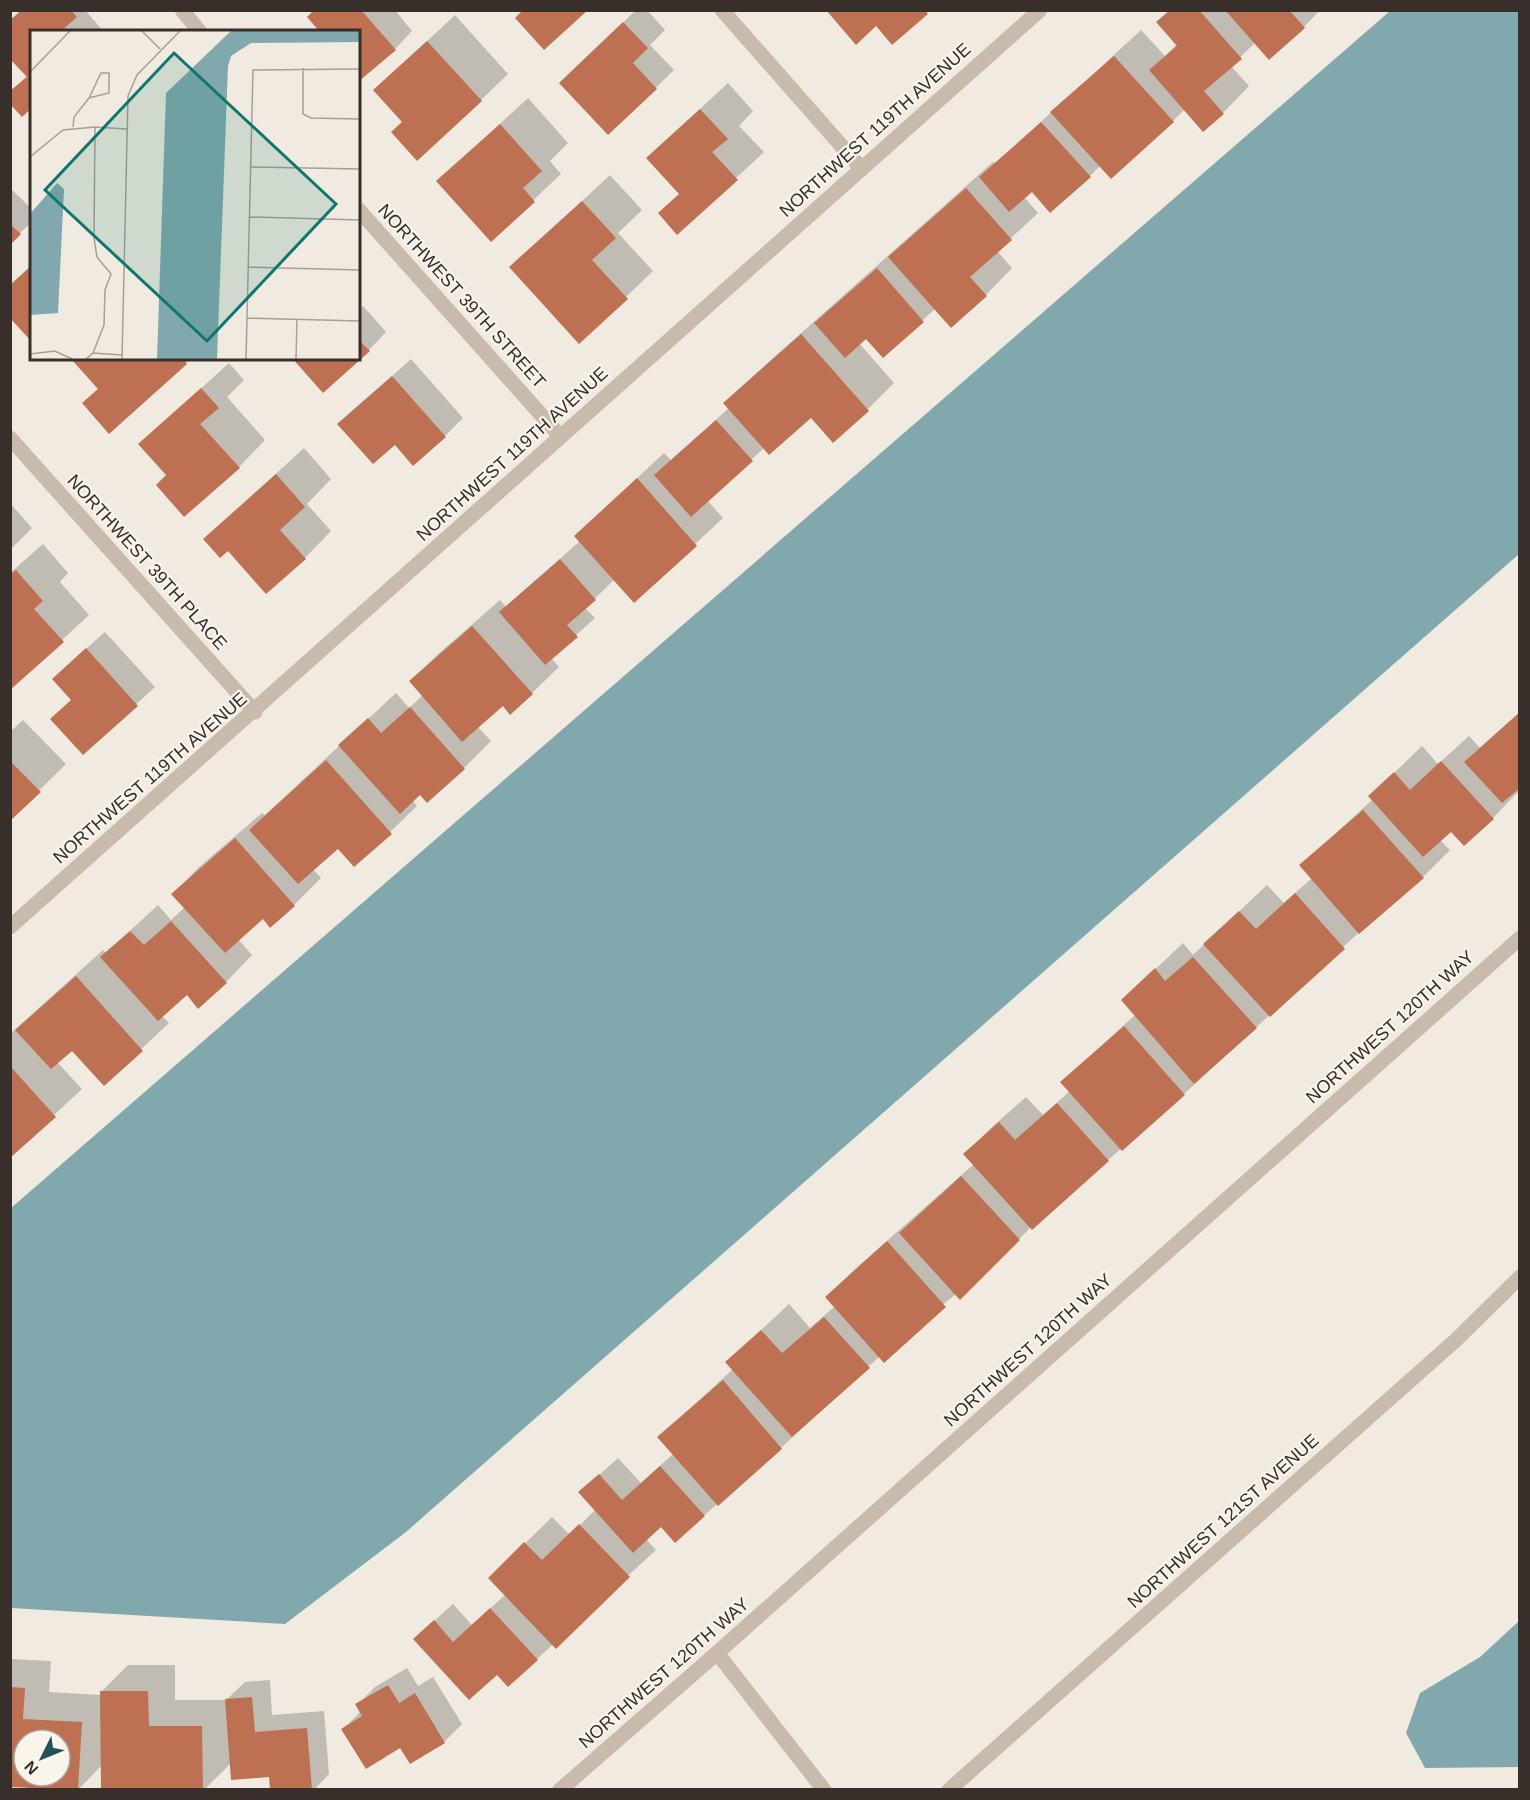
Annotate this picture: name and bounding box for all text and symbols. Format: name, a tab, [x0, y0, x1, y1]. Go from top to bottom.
inset map	[30, 30, 360, 360]
street label: NORTHWEST 119TH AVENUE	[776, 39, 974, 221]
street label: NORTHWEST 39TH STREET	[374, 200, 550, 392]
street label: NORTHWEST 119TH AVENUE	[413, 363, 611, 545]
street label: NORTHWEST 39TH PLACE	[63, 470, 231, 654]
street label: NORTHWEST 119TH AVENUE	[49, 689, 251, 867]
street label: NORTHWEST 120TH WAY	[1302, 947, 1478, 1107]
street label: NORTHWEST 120TH WAY	[940, 1270, 1116, 1430]
street label: NORTHWEST 121ST AVENUE	[1124, 1430, 1322, 1612]
street label: NORTHWEST 120TH WAY	[575, 1594, 753, 1752]
north arrow	[12, 1728, 72, 1788]
text: N	[21, 1758, 42, 1778]

